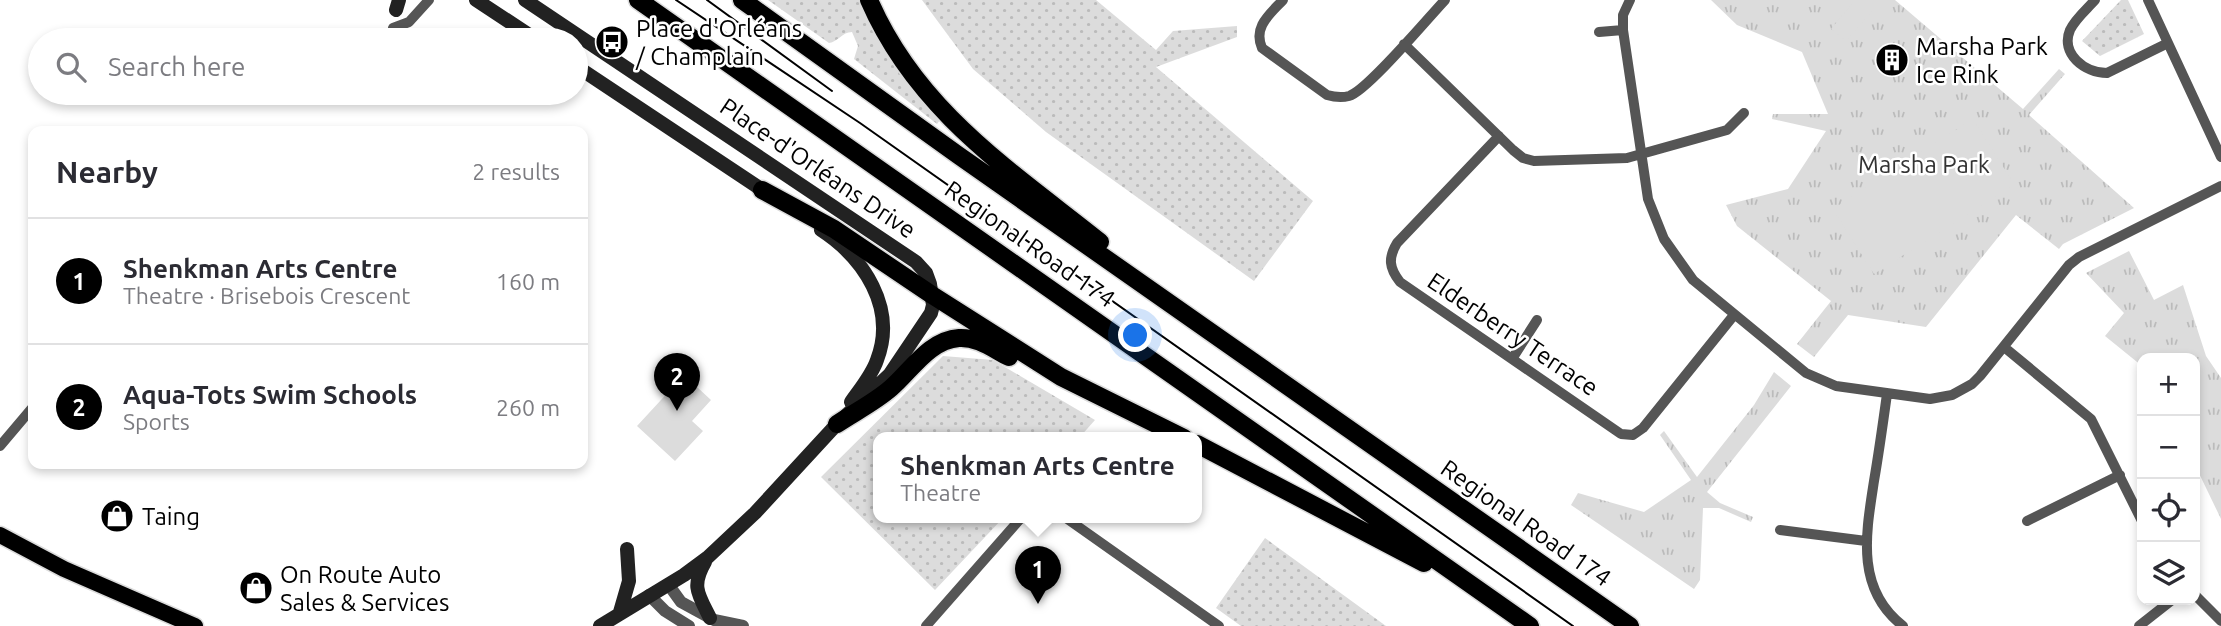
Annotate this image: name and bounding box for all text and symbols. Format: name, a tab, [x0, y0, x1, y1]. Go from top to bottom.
place label: Place d'Orléans / Champlain	[635, 15, 802, 70]
bus stop icon: Place d'Orléans / Champlain	[593, 23, 631, 61]
search box	[28, 28, 588, 105]
place label: Marsha Park Ice Rink	[1916, 33, 2048, 88]
building icon: Marsha Park Ice Rink	[1873, 41, 1911, 79]
icon: search	[52, 48, 90, 86]
text: Search here	[108, 52, 245, 81]
street label: Place-d'Orléans Drive	[715, 93, 921, 243]
park label: Marsha Park	[1858, 151, 1990, 178]
text: Nearby	[56, 155, 158, 189]
text: 2 results	[472, 159, 560, 184]
street label: Regional Road 174	[940, 175, 1120, 313]
text: Shenkman Arts Centre	[123, 254, 397, 283]
street label: Elderberry Terrace	[1423, 267, 1603, 401]
text: 1	[73, 269, 85, 294]
text: 160 m	[496, 269, 560, 294]
text: Theatre · Brisebois Crescent	[123, 283, 410, 308]
your location	[1118, 318, 1152, 352]
pin: 2	[654, 353, 700, 411]
map controls	[2137, 353, 2200, 605]
button: +	[2137, 353, 2200, 416]
text: Aqua-Tots Swim Schools	[123, 380, 417, 409]
text: 2	[73, 395, 85, 420]
text: 260 m	[496, 395, 560, 420]
text: Sports	[123, 409, 190, 434]
button: −	[2137, 416, 2200, 479]
popup	[873, 432, 1202, 523]
text: Shenkman Arts Centre	[900, 451, 1175, 480]
street label: Regional Road 174	[1436, 454, 1616, 592]
button: locate	[2137, 479, 2200, 542]
text: Theatre	[900, 480, 981, 505]
shop icon: Taing	[98, 497, 136, 535]
place label: Taing	[142, 503, 200, 530]
button: layers	[2137, 542, 2200, 605]
pin: 1	[1015, 546, 1061, 604]
place label: On Route Auto Sales & Services	[280, 561, 449, 616]
shop icon: On Route Auto Sales & Services	[237, 569, 275, 607]

